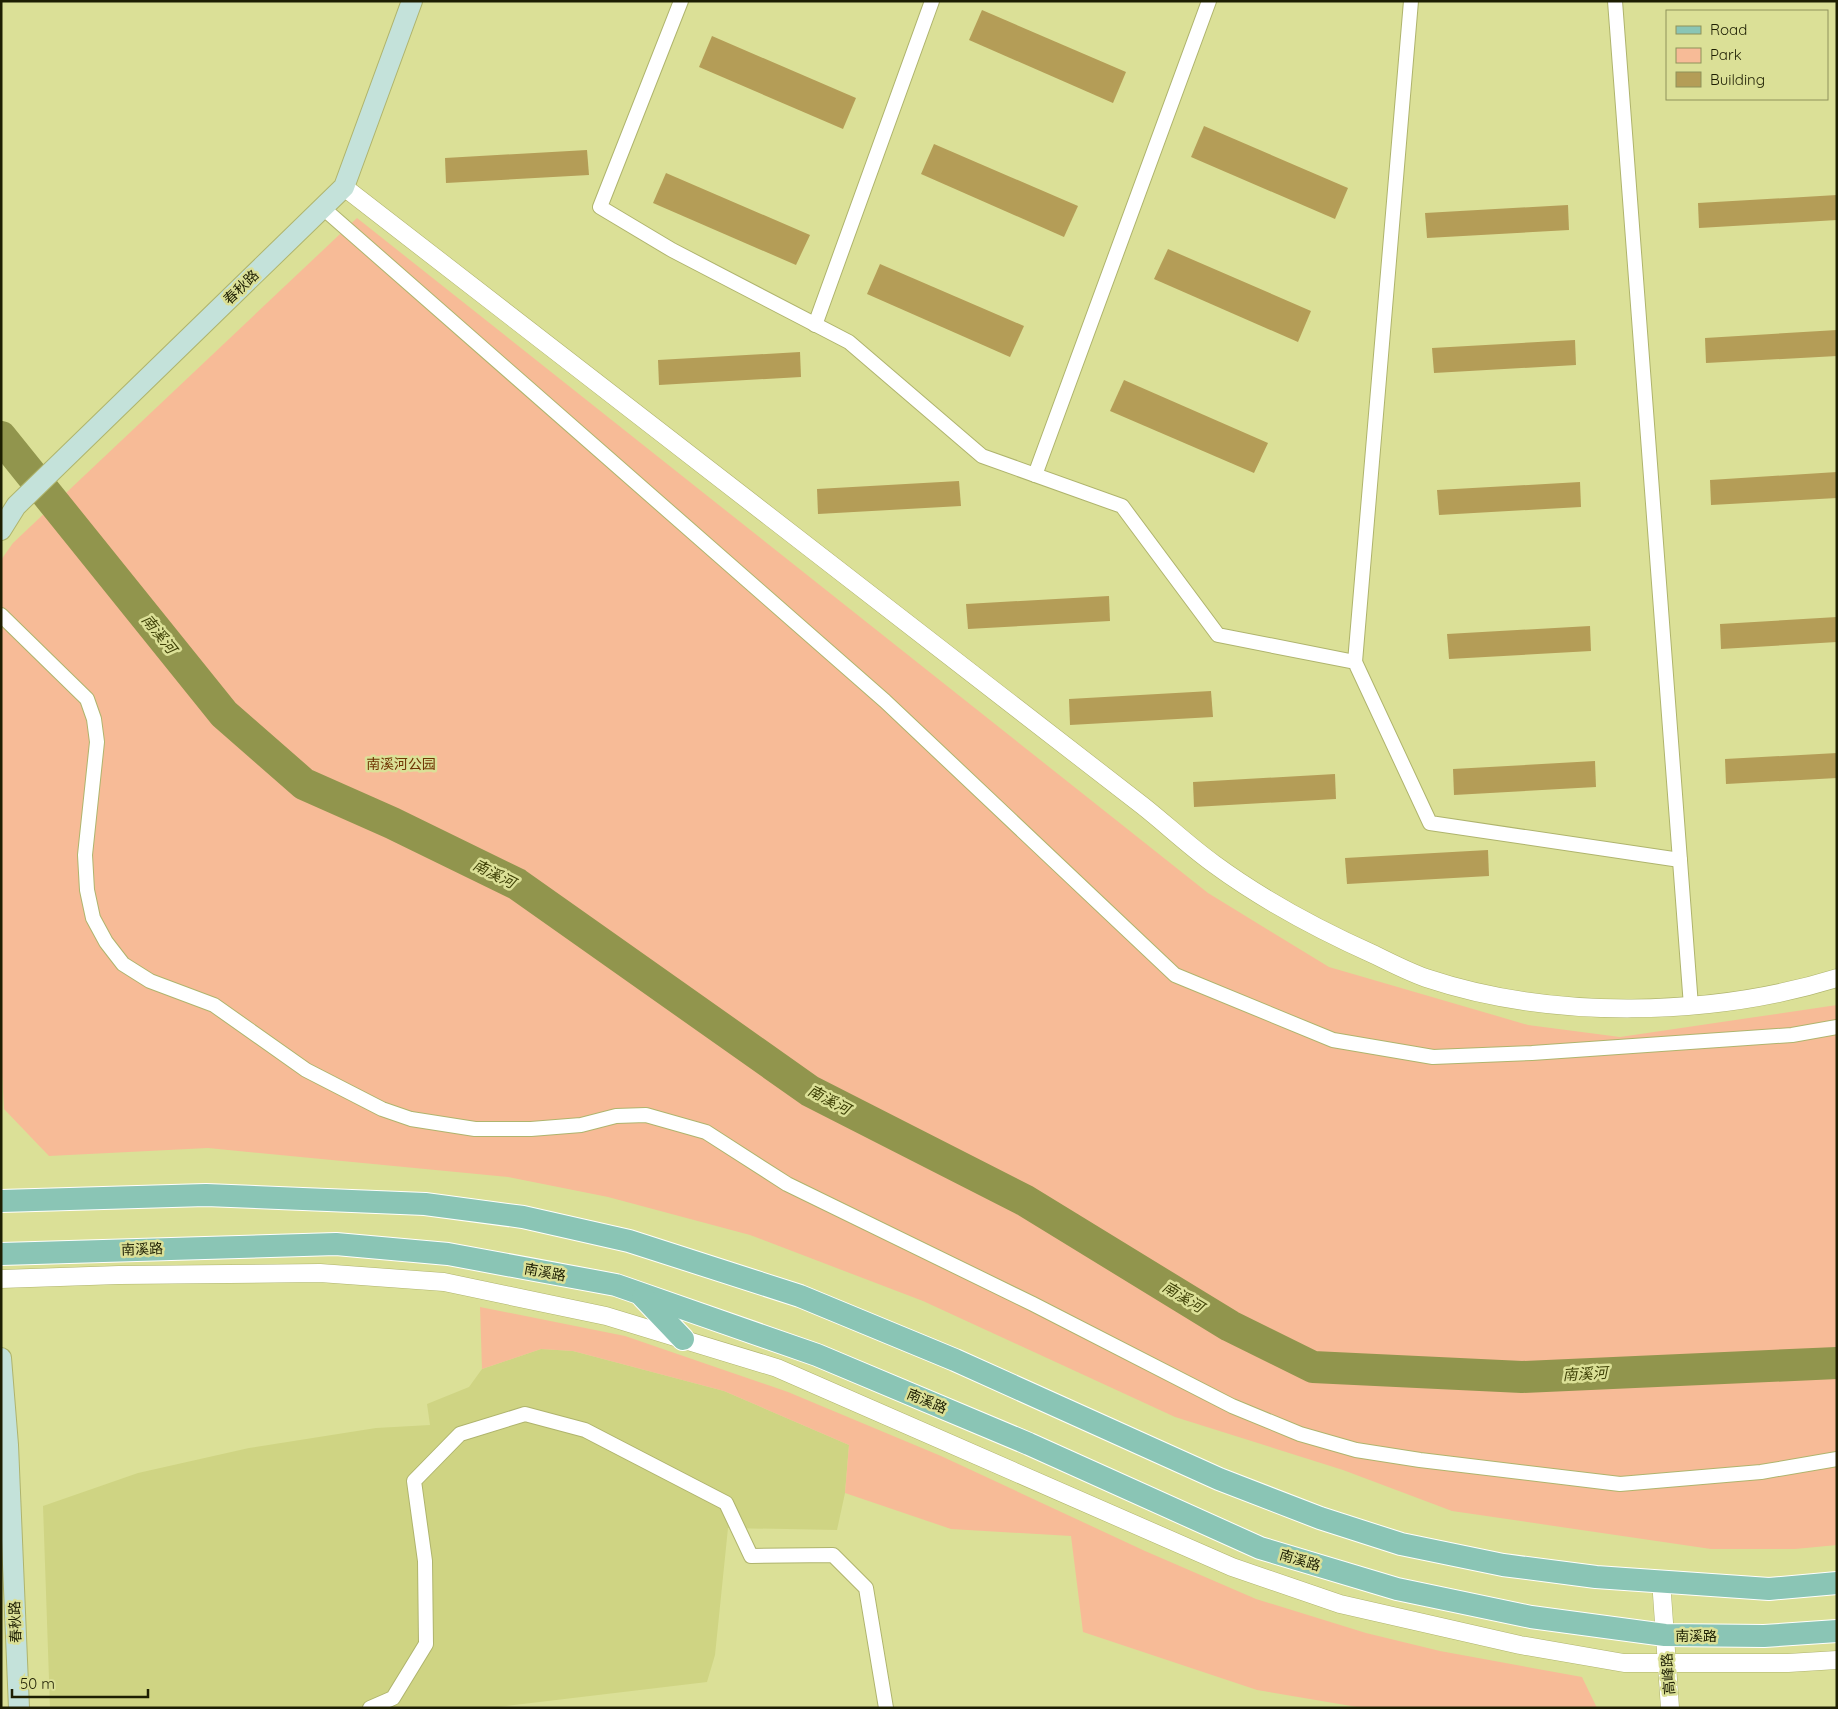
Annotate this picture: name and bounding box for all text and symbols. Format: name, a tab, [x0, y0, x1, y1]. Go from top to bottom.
legend	[1666, 10, 1828, 100]
text: Road	[1710, 20, 1747, 39]
text: Park	[1710, 45, 1742, 64]
text: Building	[1710, 70, 1765, 89]
street label: 春秋路	[220, 266, 262, 308]
water label: 南溪河	[138, 610, 183, 659]
park label: 南溪河公园	[366, 755, 436, 773]
water label: 南溪河	[470, 855, 521, 894]
water label: 南溪河	[805, 1081, 856, 1120]
street label: 南溪路	[121, 1239, 163, 1259]
street label: 南溪路	[523, 1259, 567, 1285]
water label: 南溪河	[1159, 1277, 1210, 1318]
water label: 南溪河	[1562, 1363, 1611, 1384]
street label: 南溪路	[904, 1385, 950, 1417]
street label: 南溪路	[1277, 1545, 1323, 1575]
street label: 春秋路	[5, 1601, 25, 1643]
street label: 南溪路	[1675, 1627, 1717, 1645]
street label: 高峰路	[1658, 1652, 1678, 1696]
scale bar	[12, 1666, 149, 1698]
text: 50 m	[20, 1674, 55, 1693]

